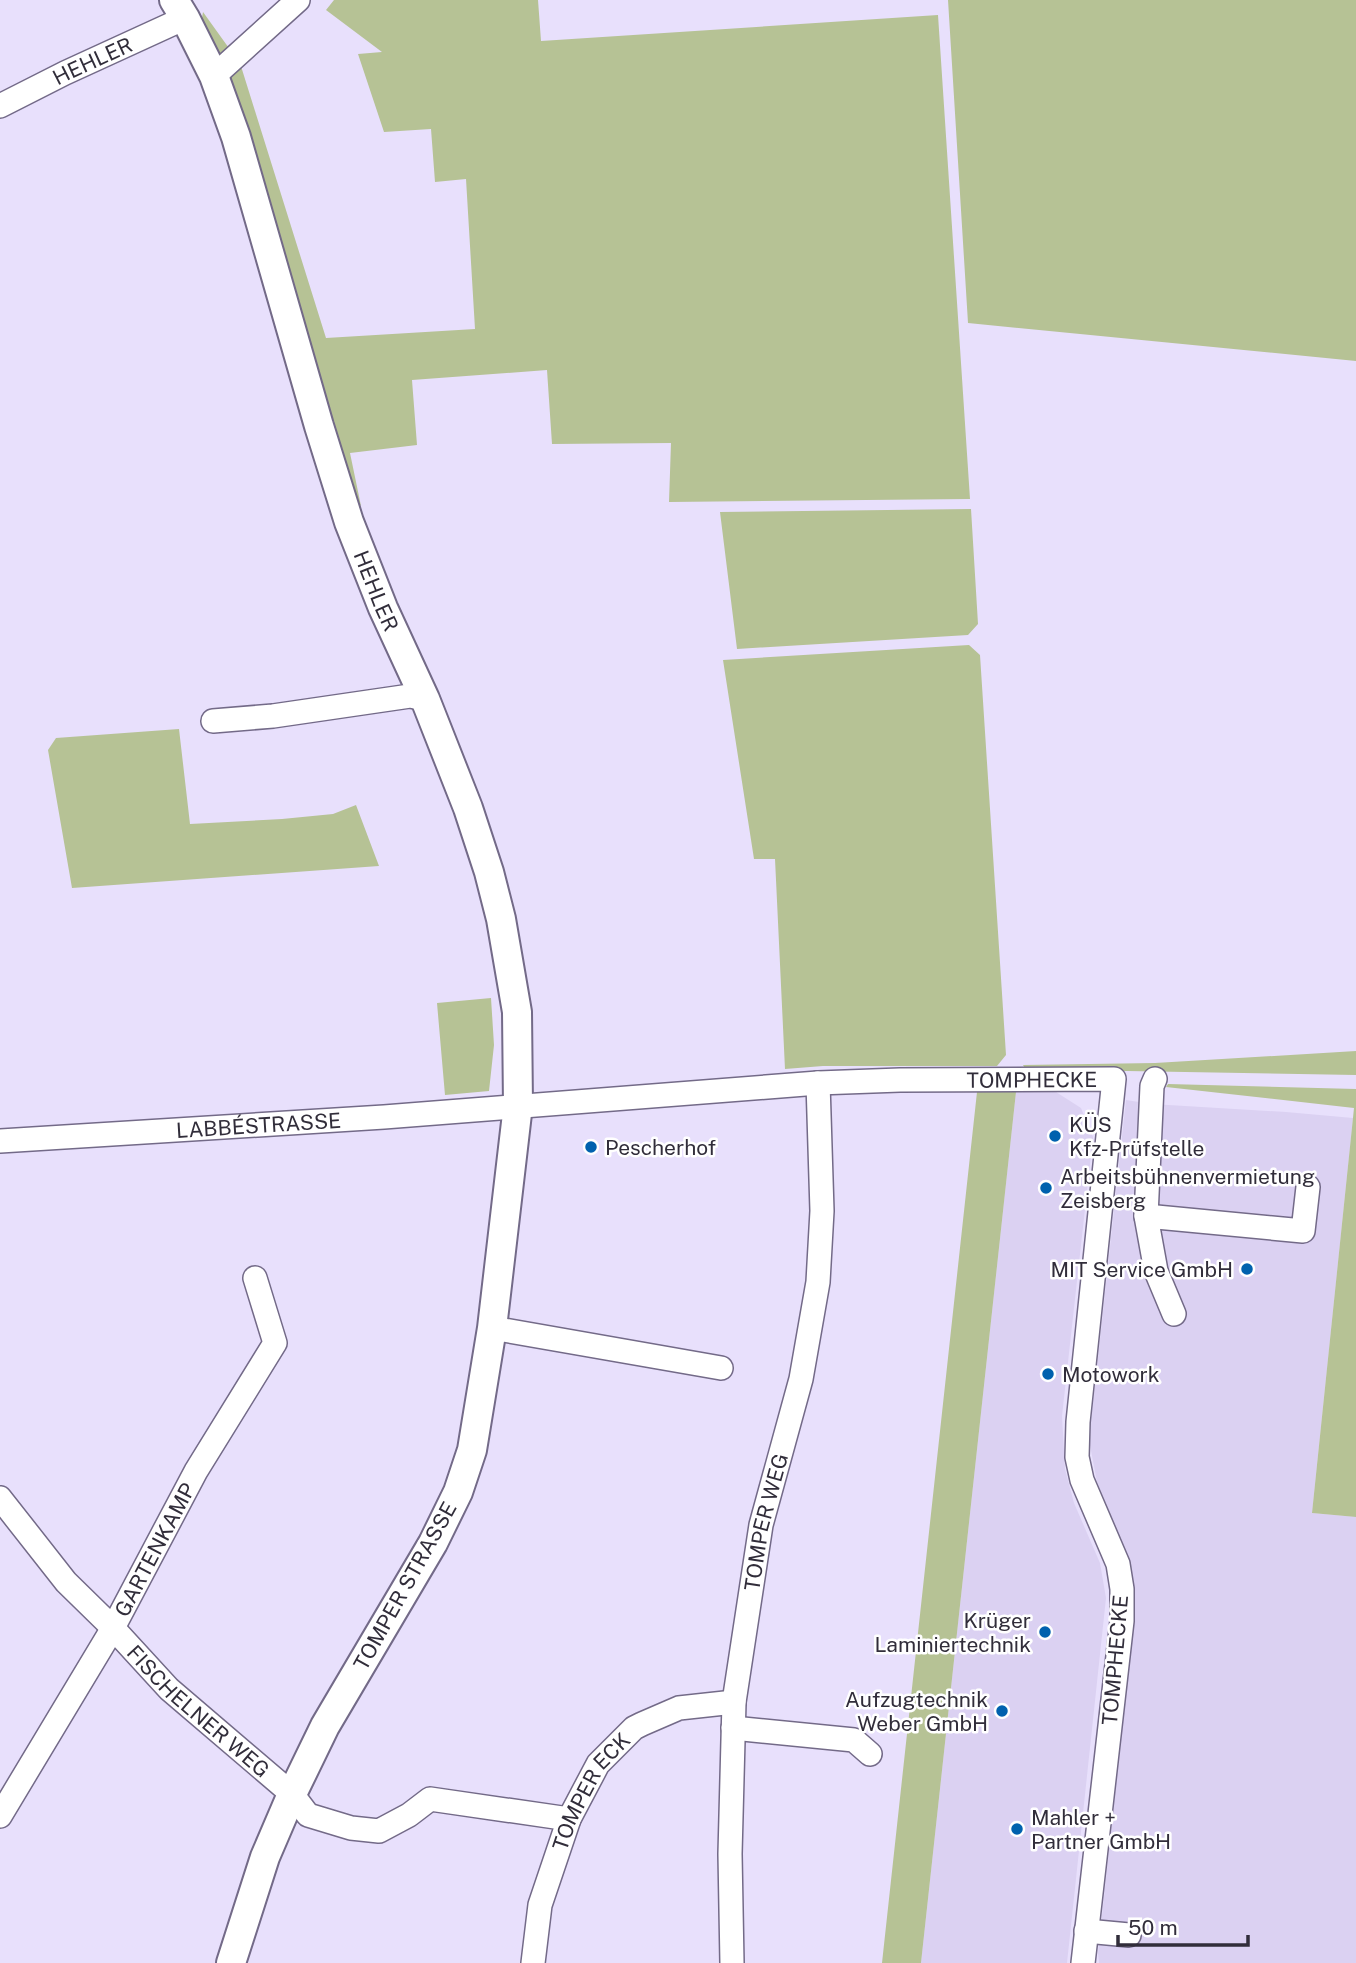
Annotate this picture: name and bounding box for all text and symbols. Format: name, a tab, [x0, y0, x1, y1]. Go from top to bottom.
street label: HEHLER	[48, 31, 136, 90]
street label: HEHLER	[349, 547, 404, 635]
street label: TOMPHECKE	[966, 1067, 1097, 1092]
street label: LABBÉSTRASSE	[175, 1107, 342, 1142]
place label: KÜS Kfz-Prüfstelle	[1069, 1112, 1205, 1161]
marker: KÜS Kfz-Prüfstelle	[1047, 1128, 1063, 1144]
place label: Pescherhof	[605, 1135, 716, 1160]
marker: Pescherhof	[583, 1139, 599, 1155]
place label: Arbeitsbühnenvermietung Zeisberg	[1060, 1164, 1315, 1213]
marker: Arbeitsbühnenvermietung Zeisberg	[1038, 1180, 1054, 1196]
place label: MIT Service GmbH	[1050, 1257, 1233, 1282]
marker: MIT Service GmbH	[1239, 1261, 1255, 1277]
place label: Motowork	[1062, 1362, 1160, 1387]
marker: Motowork	[1040, 1366, 1056, 1382]
street label: TOMPER WEG	[739, 1450, 793, 1592]
street label: GARTENKAMP	[109, 1479, 200, 1621]
street label: TOMPER STRASSE	[348, 1498, 462, 1674]
street label: TOMPHECKE	[1097, 1594, 1133, 1726]
place label: Krüger Laminiertechnik	[875, 1608, 1031, 1657]
marker: Krüger Laminiertechnik	[1037, 1624, 1053, 1640]
street label: FISCHELNER WEG	[122, 1640, 275, 1782]
place label: Aufzugtechnik Weber GmbH	[845, 1687, 988, 1736]
marker: Aufzugtechnik Weber GmbH	[994, 1703, 1010, 1719]
street label: TOMPER ECK	[547, 1727, 635, 1854]
place label: Mahler + Partner GmbH	[1031, 1805, 1171, 1854]
marker: Mahler + Partner GmbH	[1009, 1821, 1025, 1837]
scale bar	[1118, 1904, 1248, 1948]
text: 50 m	[1128, 1915, 1178, 1940]

